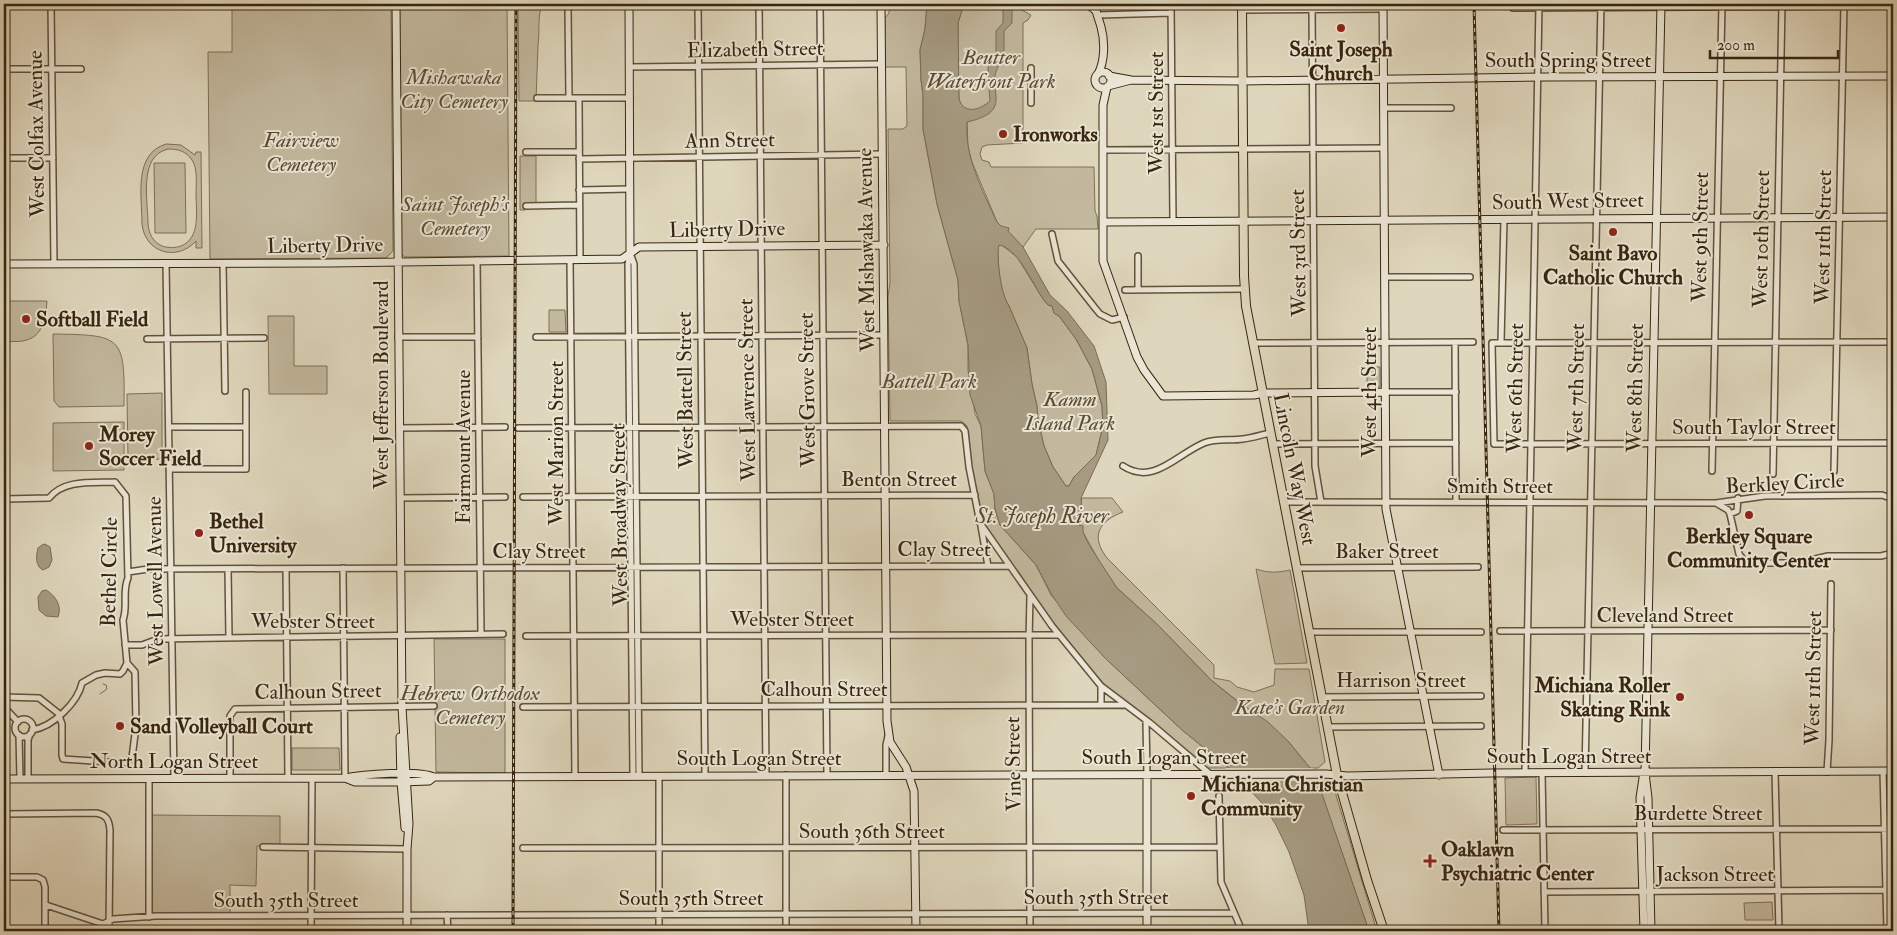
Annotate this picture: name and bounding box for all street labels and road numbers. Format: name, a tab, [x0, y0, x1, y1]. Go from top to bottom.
street label: Elizabeth Street	[686, 35, 824, 64]
street label: South Spring Street	[1485, 47, 1652, 74]
street label: West Colfax Avenue	[22, 50, 51, 219]
street label: West 1st Street	[1143, 51, 1170, 176]
street label: Ann Street	[684, 126, 775, 155]
street label: West Mishawaka Avenue	[851, 147, 882, 353]
street label: West 11th Street	[1809, 169, 1838, 305]
street label: West 10th Street	[1747, 170, 1776, 309]
street label: West 9th Street	[1686, 171, 1715, 303]
street label: South West Street	[1492, 187, 1644, 216]
street label: West 3rd Street	[1284, 189, 1313, 318]
street label: Liberty Drive	[669, 215, 786, 244]
street label: Liberty Drive	[267, 231, 384, 260]
street label: West Jefferson Boulevard	[368, 280, 395, 491]
street label: West Lawrence Street	[732, 298, 763, 483]
street label: West Battell Street	[671, 311, 700, 470]
street label: West Grove Street	[793, 312, 822, 469]
street label: West 6th Street	[1501, 323, 1530, 454]
street label: West 7th Street	[1562, 323, 1591, 454]
street label: West 8th Street	[1621, 323, 1650, 454]
street label: West 4th Street	[1356, 326, 1383, 458]
street label: West Marion Street	[543, 360, 570, 526]
street label: Fairmount Avenue	[450, 369, 477, 524]
street label: Lincoln Way West	[1267, 391, 1323, 548]
street label: South Taylor Street	[1672, 414, 1836, 441]
street label: West Broadway Street	[604, 423, 635, 608]
street label: Benton Street	[841, 466, 957, 493]
street label: Berkley Circle	[1725, 467, 1845, 500]
street label: Smith Street	[1447, 473, 1553, 500]
street label: West Lowell Avenue	[141, 496, 170, 667]
street label: Bethel Circle	[95, 517, 124, 627]
street label: Clay Street	[897, 536, 991, 563]
street label: Clay Street	[492, 538, 586, 565]
street label: Baker Street	[1335, 538, 1439, 565]
street label: Cleveland Street	[1596, 602, 1734, 629]
street label: Webster Street	[729, 606, 854, 633]
street label: Webster Street	[250, 608, 375, 635]
street label: West 11th Street	[1799, 610, 1828, 746]
street label: Harrison Street	[1336, 667, 1466, 694]
street label: Calhoun Street	[760, 676, 888, 703]
street label: Calhoun Street	[254, 677, 382, 706]
street label: Vine Street	[999, 716, 1028, 812]
street label: South Logan Street	[1486, 743, 1652, 770]
street label: South Logan Street	[1081, 744, 1247, 771]
street label: South Logan Street	[676, 745, 842, 772]
street label: North Logan Street	[90, 748, 259, 775]
street label: Burdette Street	[1634, 800, 1763, 827]
street label: South 36th Street	[799, 818, 945, 845]
street label: Jackson Street	[1655, 861, 1774, 888]
street label: South 35th Street	[1024, 884, 1169, 911]
street label: South 35th Street	[619, 885, 764, 912]
street label: South 35th Street	[214, 887, 359, 914]

